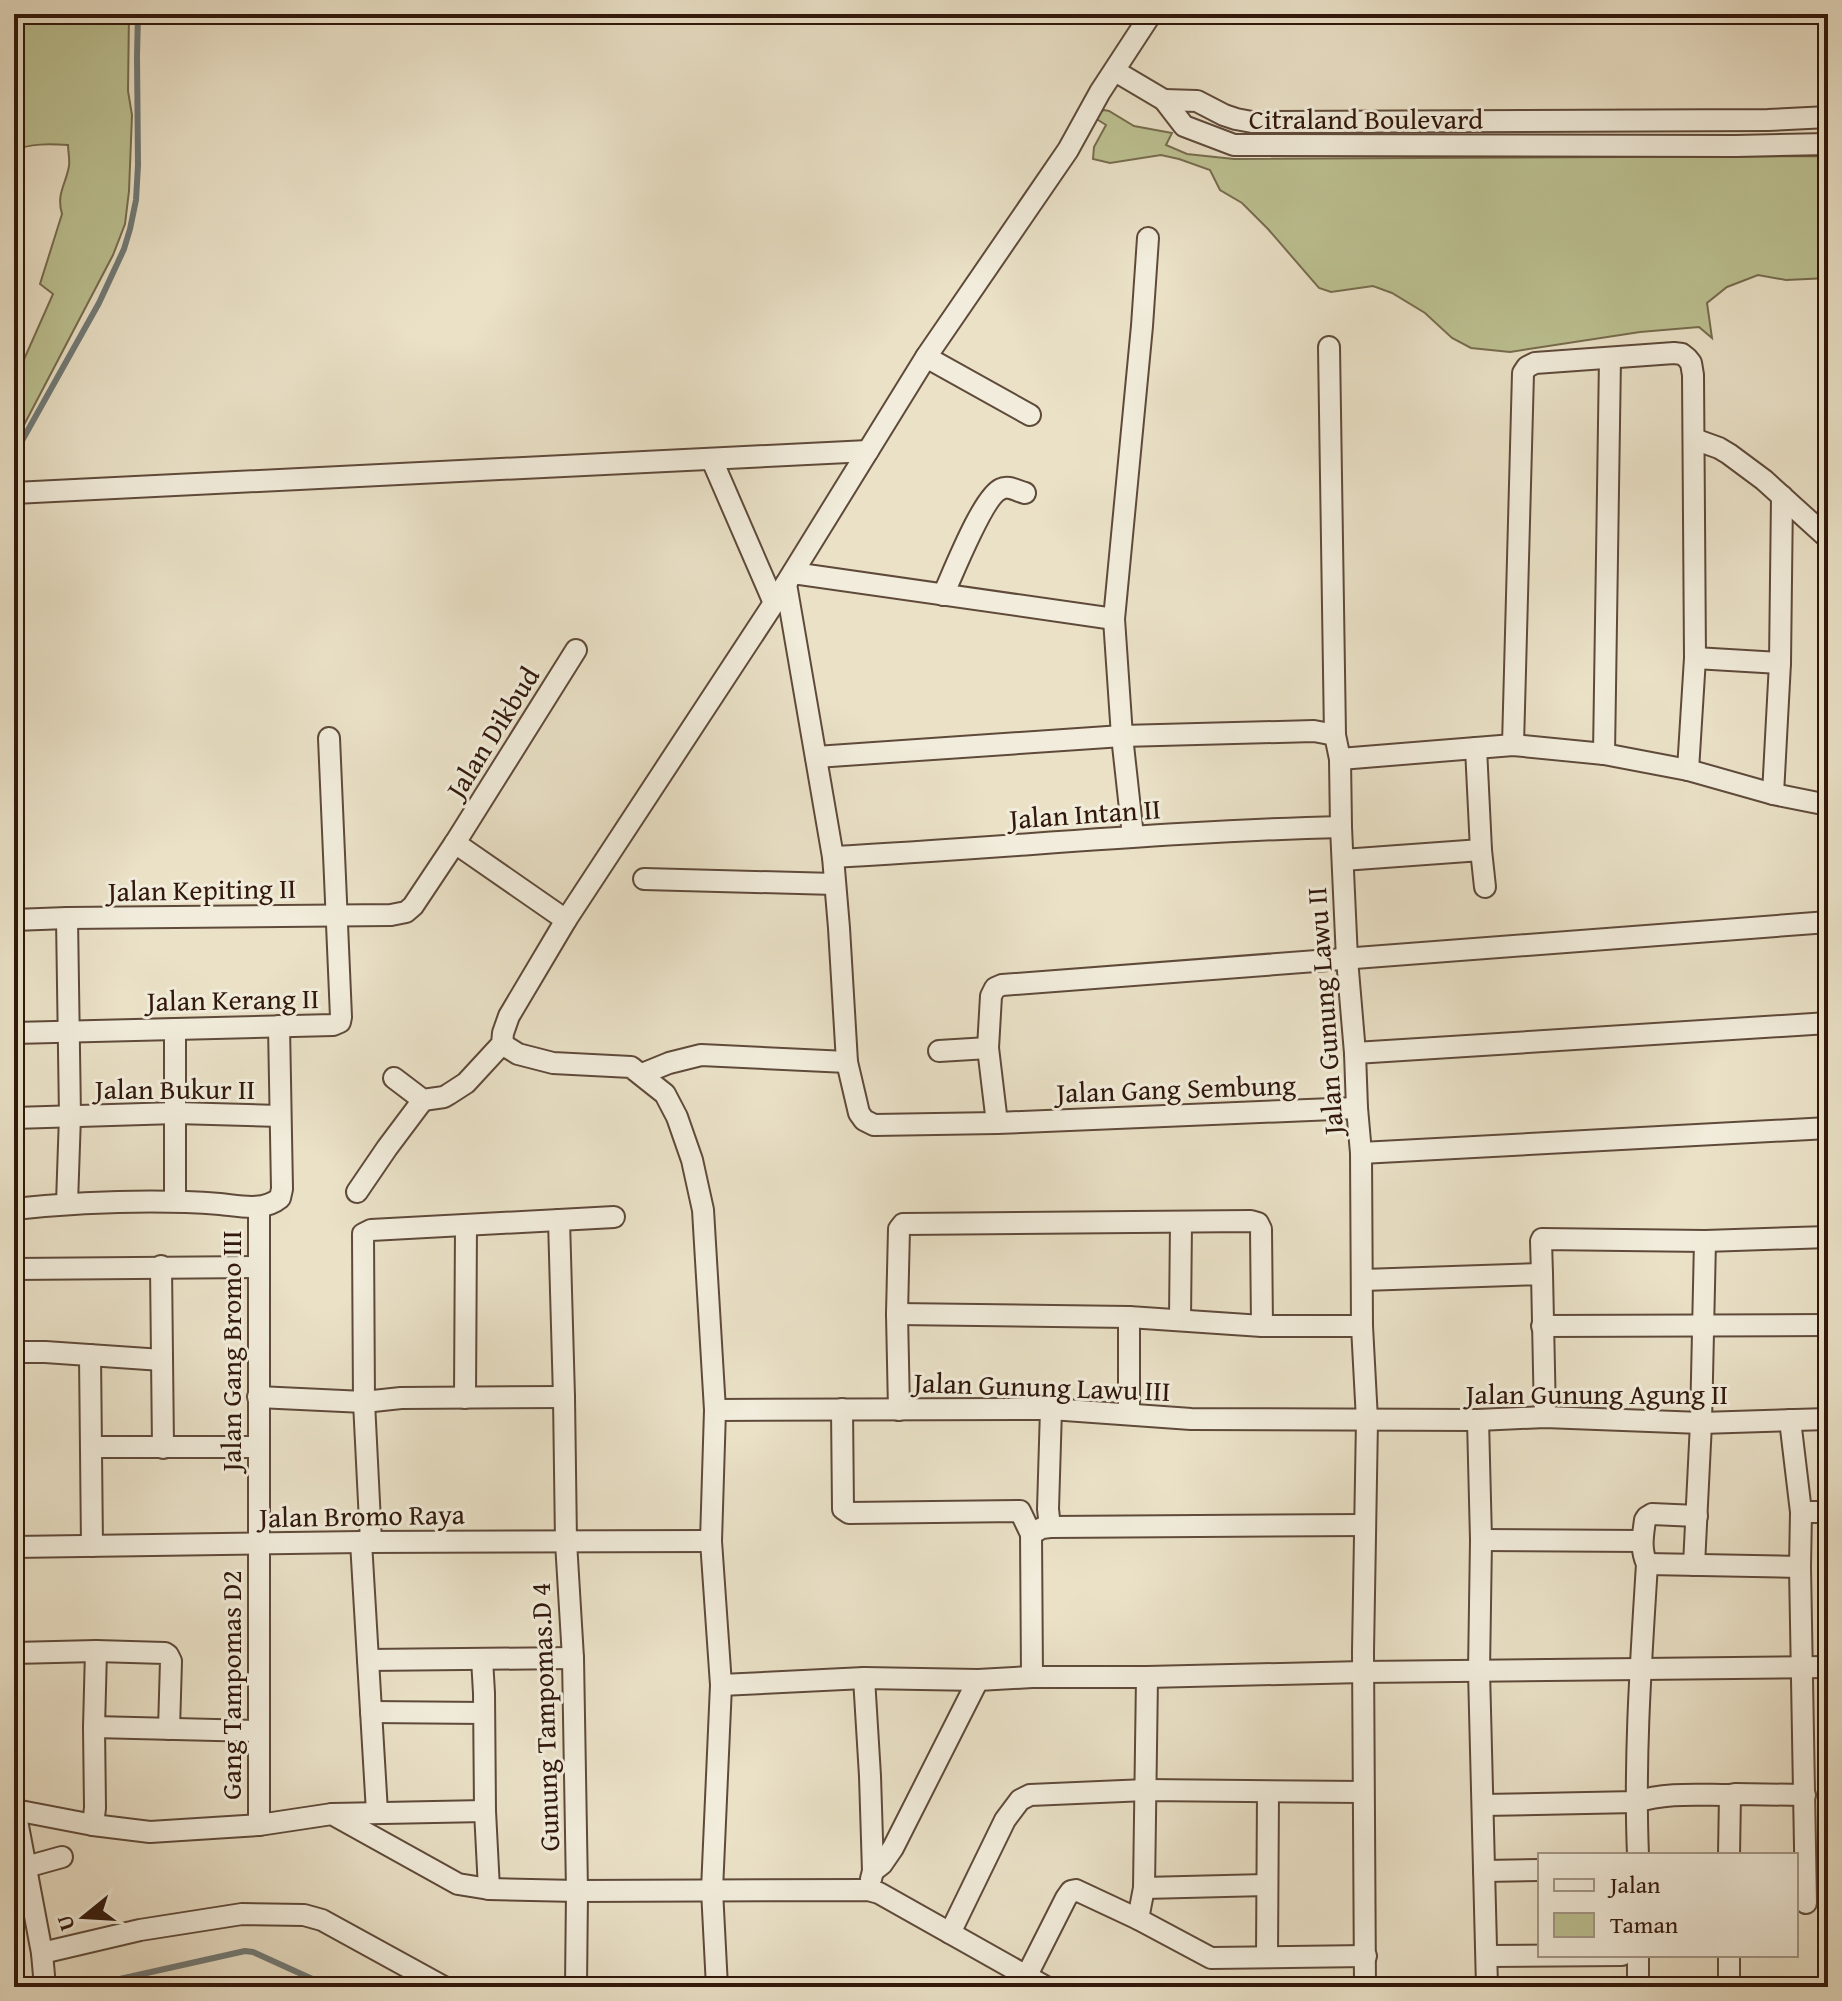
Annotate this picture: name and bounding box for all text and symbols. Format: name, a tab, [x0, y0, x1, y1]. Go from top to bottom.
street label: Citraland Boulevard	[1249, 98, 1483, 139]
street label: Jalan Dikbud	[434, 658, 549, 808]
street label: Jalan Intan II	[1005, 787, 1162, 839]
street label: Jalan Kepiting II	[104, 867, 297, 911]
street label: Jalan Gunung Lawu II	[1295, 886, 1353, 1139]
street label: Jalan Kerang II	[144, 977, 319, 1021]
street label: Jalan Gang Sembung	[1053, 1063, 1296, 1113]
street label: Jalan Bukur II	[92, 1068, 255, 1109]
street label: Jalan Gang Bromo III	[210, 1230, 251, 1475]
street label: Jalan Gunung Lawu III	[910, 1361, 1171, 1411]
street label: Jalan Gunung Agung II	[1463, 1373, 1728, 1414]
street label: Jalan Bromo Raya	[256, 1493, 466, 1537]
street label: Gang Tampomas D2	[210, 1570, 251, 1800]
street label: Gunung Tampomas.D 4	[519, 1582, 569, 1852]
legend	[1538, 1853, 1798, 1957]
text: Jalan	[1607, 1867, 1661, 1902]
north arrow	[44, 1877, 124, 1957]
text: Taman	[1610, 1907, 1679, 1942]
text: U	[47, 1911, 82, 1935]

